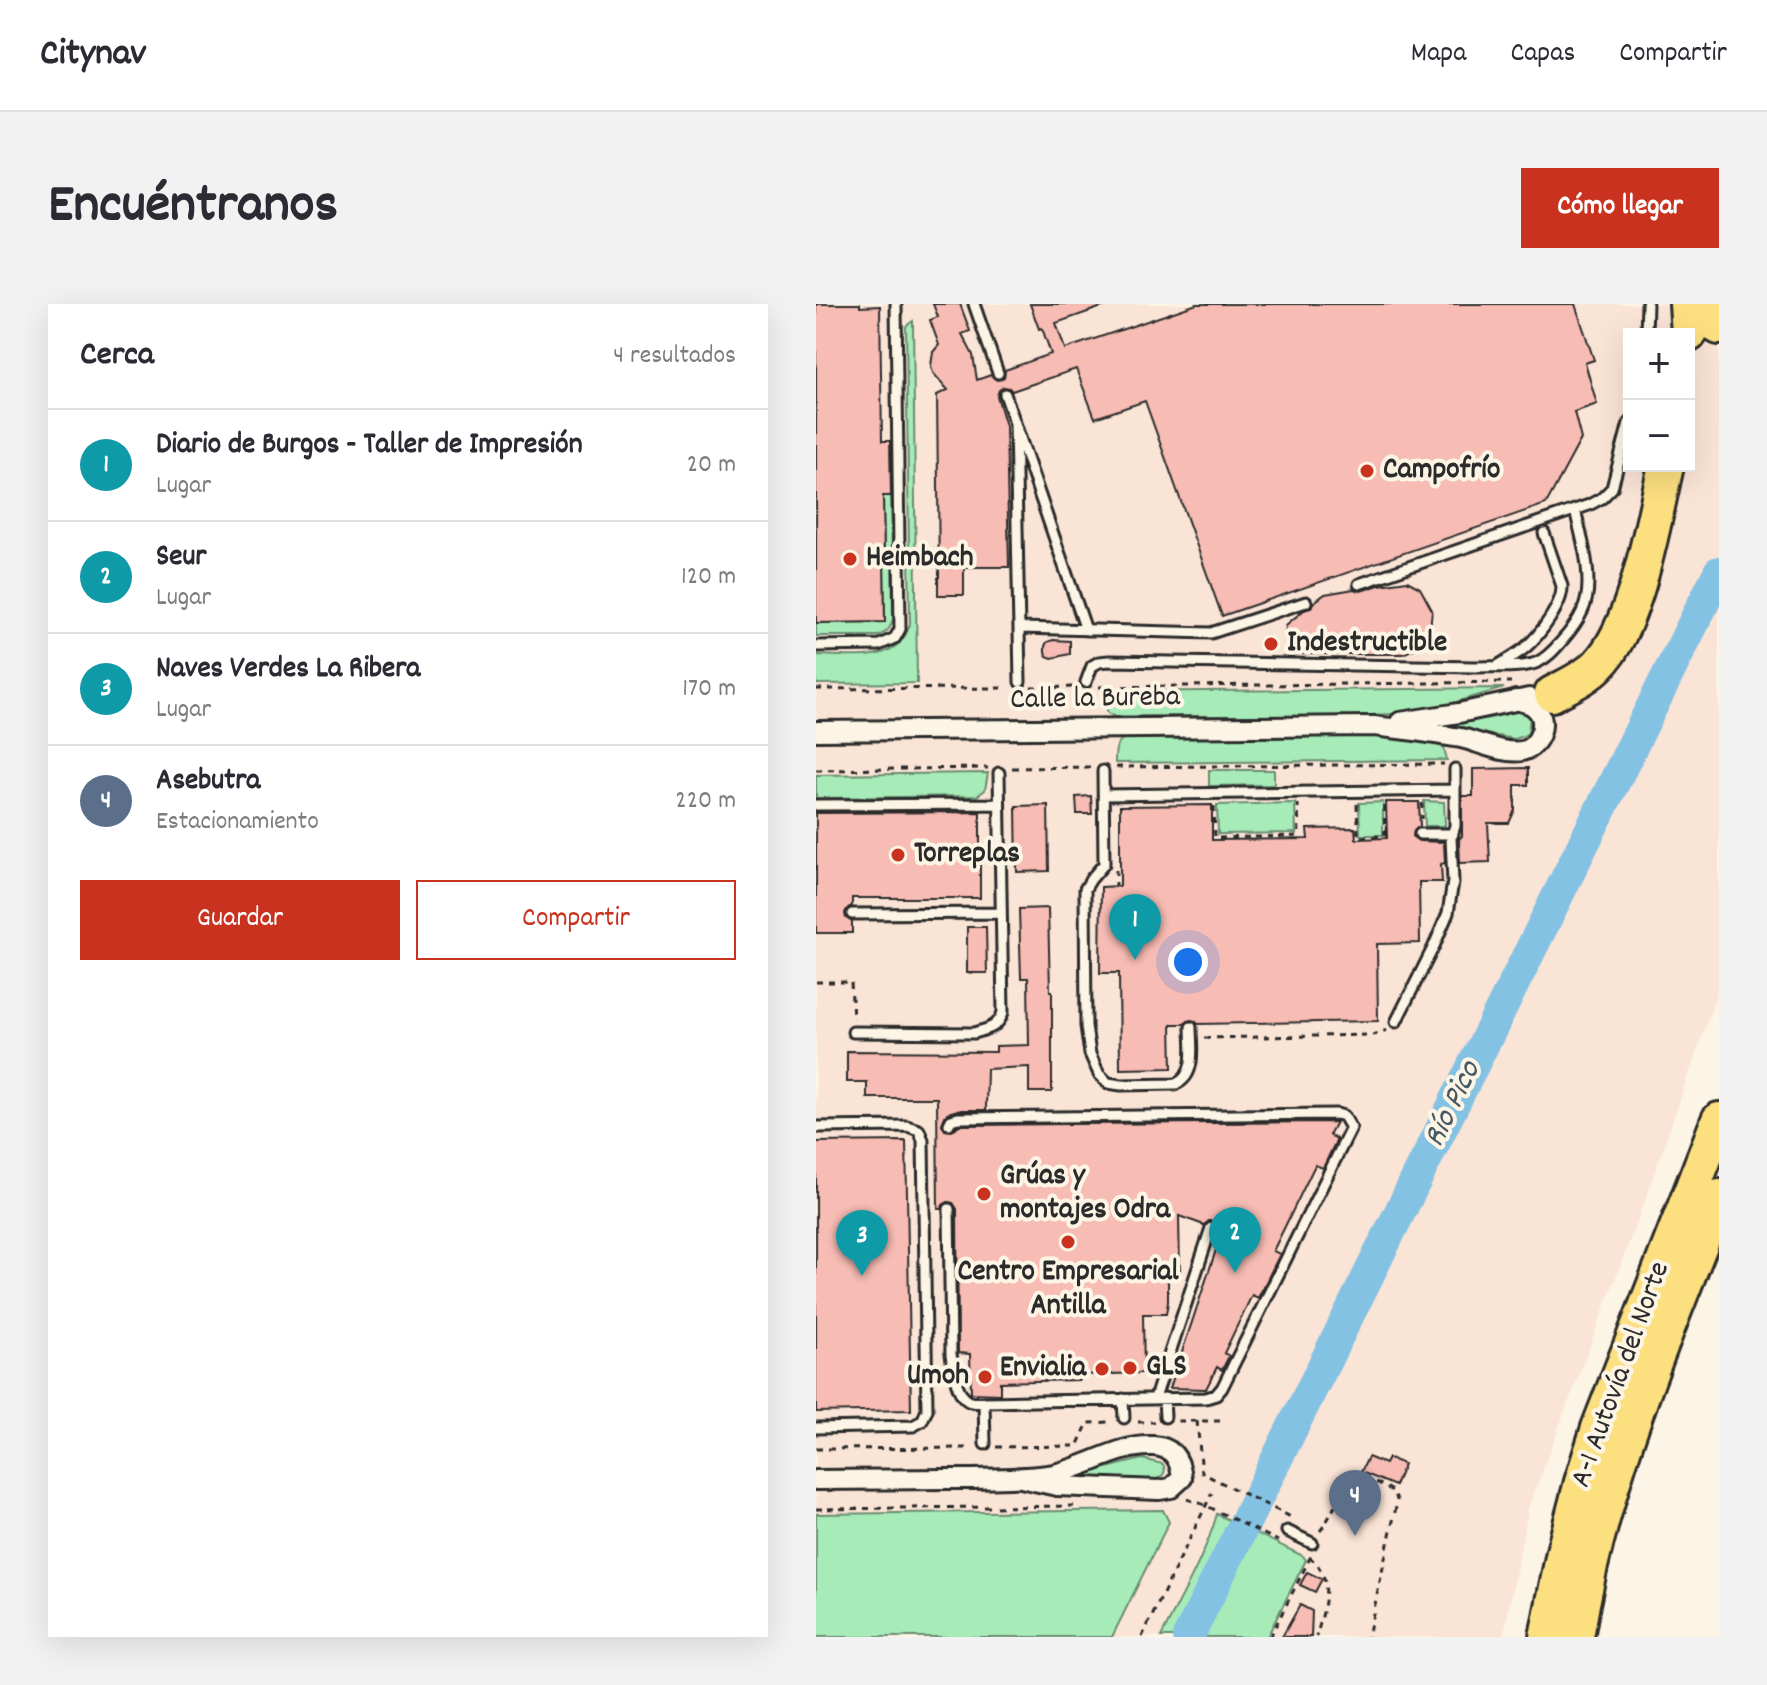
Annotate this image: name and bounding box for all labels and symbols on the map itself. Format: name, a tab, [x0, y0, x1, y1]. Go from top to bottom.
place label: Campofrío	[1383, 450, 1500, 493]
marker: Campofrío	[1358, 462, 1376, 480]
place label: Heimbach	[866, 538, 974, 581]
marker: Heimbach	[841, 550, 859, 568]
place label: Indestructible	[1287, 623, 1447, 666]
marker: Indestructible	[1262, 635, 1280, 653]
street label: Calle la Bureba	[1010, 677, 1181, 723]
place label: Torreplas	[914, 834, 1020, 877]
marker: Torreplas	[889, 846, 907, 864]
pin: 1	[1109, 894, 1161, 960]
your location	[1168, 942, 1208, 982]
water label: Río Pico	[1413, 1053, 1495, 1156]
place label: Grúas y montajes Odra	[1000, 1156, 1171, 1233]
marker: Grúas y montajes Odra	[975, 1185, 993, 1203]
pin: 2	[1209, 1207, 1261, 1273]
pin: 3	[836, 1210, 888, 1276]
marker: Centro Empresarial Antilla	[1059, 1233, 1077, 1251]
place label: Centro Empresarial Antilla	[957, 1252, 1179, 1329]
street label: A-1 Autovía del Norte	[1561, 1256, 1683, 1494]
place label: GLS	[1146, 1347, 1187, 1390]
place label: Envialia	[1000, 1348, 1087, 1391]
place label: Umoh	[907, 1356, 969, 1399]
marker: GLS	[1121, 1359, 1139, 1377]
marker: Envialia	[1093, 1360, 1111, 1378]
marker: Umoh	[976, 1368, 994, 1386]
pin: 4	[1329, 1470, 1381, 1536]

